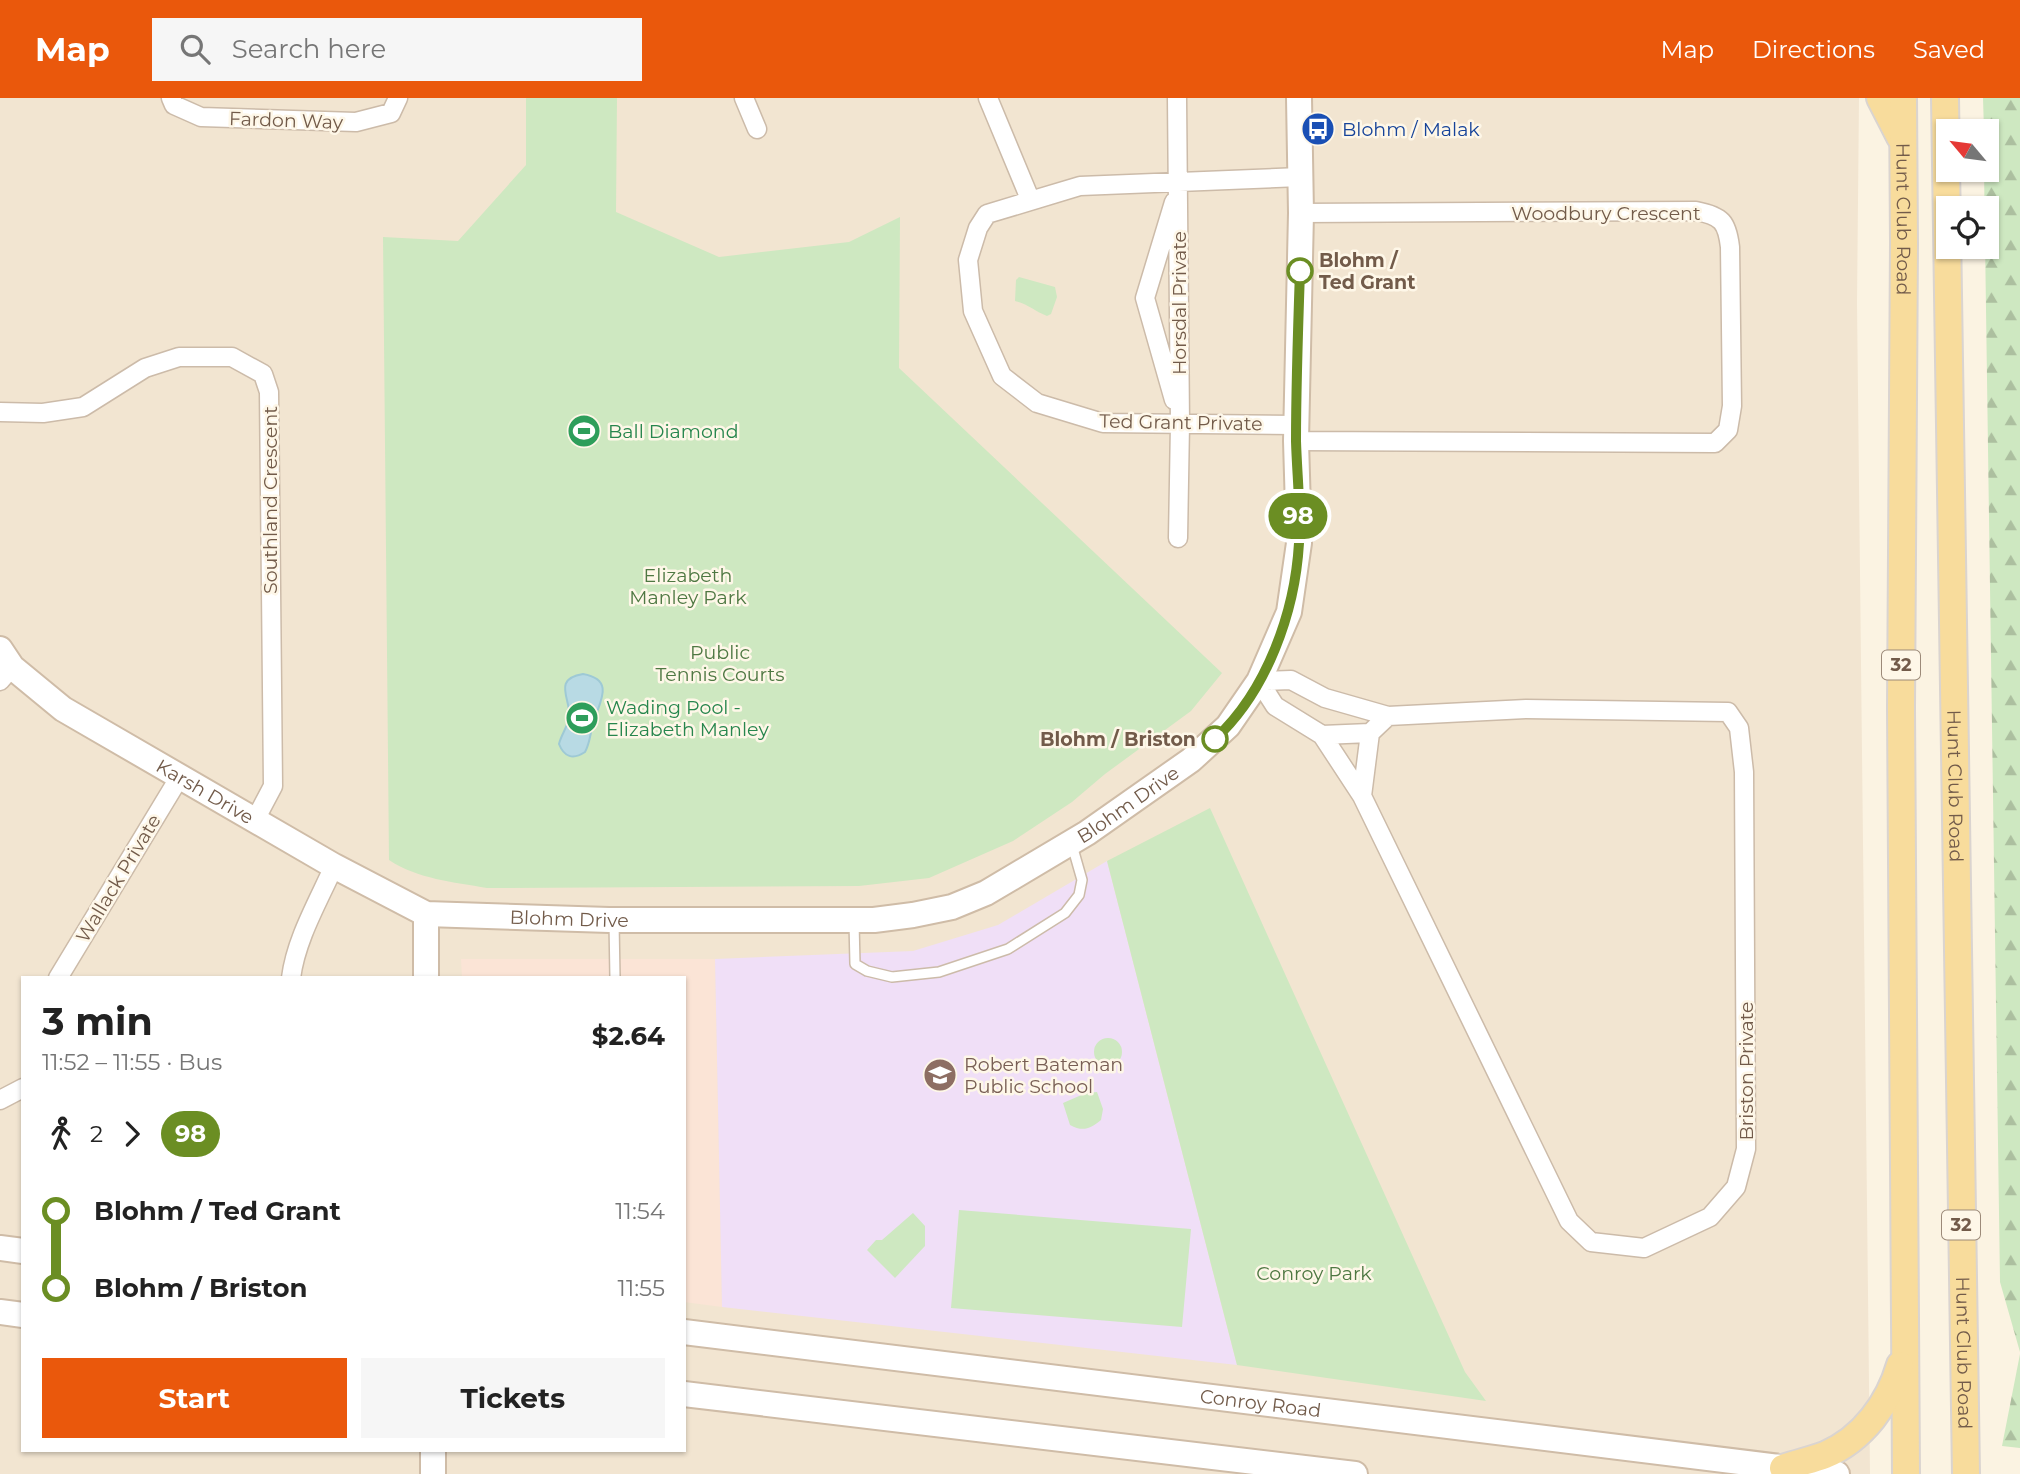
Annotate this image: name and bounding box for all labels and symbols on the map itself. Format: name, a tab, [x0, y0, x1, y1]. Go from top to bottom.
street label: Fardon Way	[229, 107, 344, 134]
bus stop icon: Blohm / Malak	[1299, 110, 1337, 148]
place label: Blohm / Malak	[1342, 118, 1480, 141]
north arrow	[1936, 119, 1998, 182]
street label: Hunt Club Road	[1891, 143, 1915, 295]
street label: Woodbury Crescent	[1511, 202, 1701, 225]
street label: Horsdal Private	[1168, 231, 1191, 375]
place label: Blohm / Ted Grant	[1319, 249, 1415, 294]
marker: Blohm / Ted Grant	[1287, 258, 1313, 284]
street label: Southland Crescent	[259, 406, 282, 594]
street label: Ted Grant Private	[1099, 410, 1263, 435]
sports icon: Ball Diamond	[565, 412, 603, 450]
place label: Ball Diamond	[608, 420, 739, 443]
line badge: 98	[1266, 493, 1330, 539]
park label: Elizabeth Manley Park	[629, 564, 747, 609]
park label: Public Tennis Courts	[656, 641, 785, 686]
road number: 32	[1882, 650, 1920, 680]
place label: Wading Pool - Elizabeth Manley	[606, 696, 769, 741]
sports icon: Wading Pool - Elizabeth Manley	[563, 699, 601, 737]
street label: Hunt Club Road	[1942, 709, 1968, 862]
marker: Blohm / Briston	[1202, 726, 1228, 752]
place label: Blohm / Briston	[1040, 728, 1196, 751]
street label: Karsh Drive	[152, 755, 258, 829]
street label: Blohm Drive	[1073, 761, 1183, 848]
street label: Wallack Private	[71, 810, 166, 946]
street label: Blohm Drive	[509, 906, 629, 932]
street label: Briston Private	[1735, 1001, 1758, 1141]
place label: Robert Bateman Public School	[964, 1053, 1123, 1098]
school or university icon: Robert Bateman Public School	[921, 1056, 959, 1094]
road number: 32	[1942, 1210, 1980, 1240]
park label: Conroy Park	[1256, 1262, 1372, 1285]
street label: Hunt Club Road	[1951, 1276, 1976, 1429]
street label: Conroy Road	[1199, 1385, 1322, 1422]

